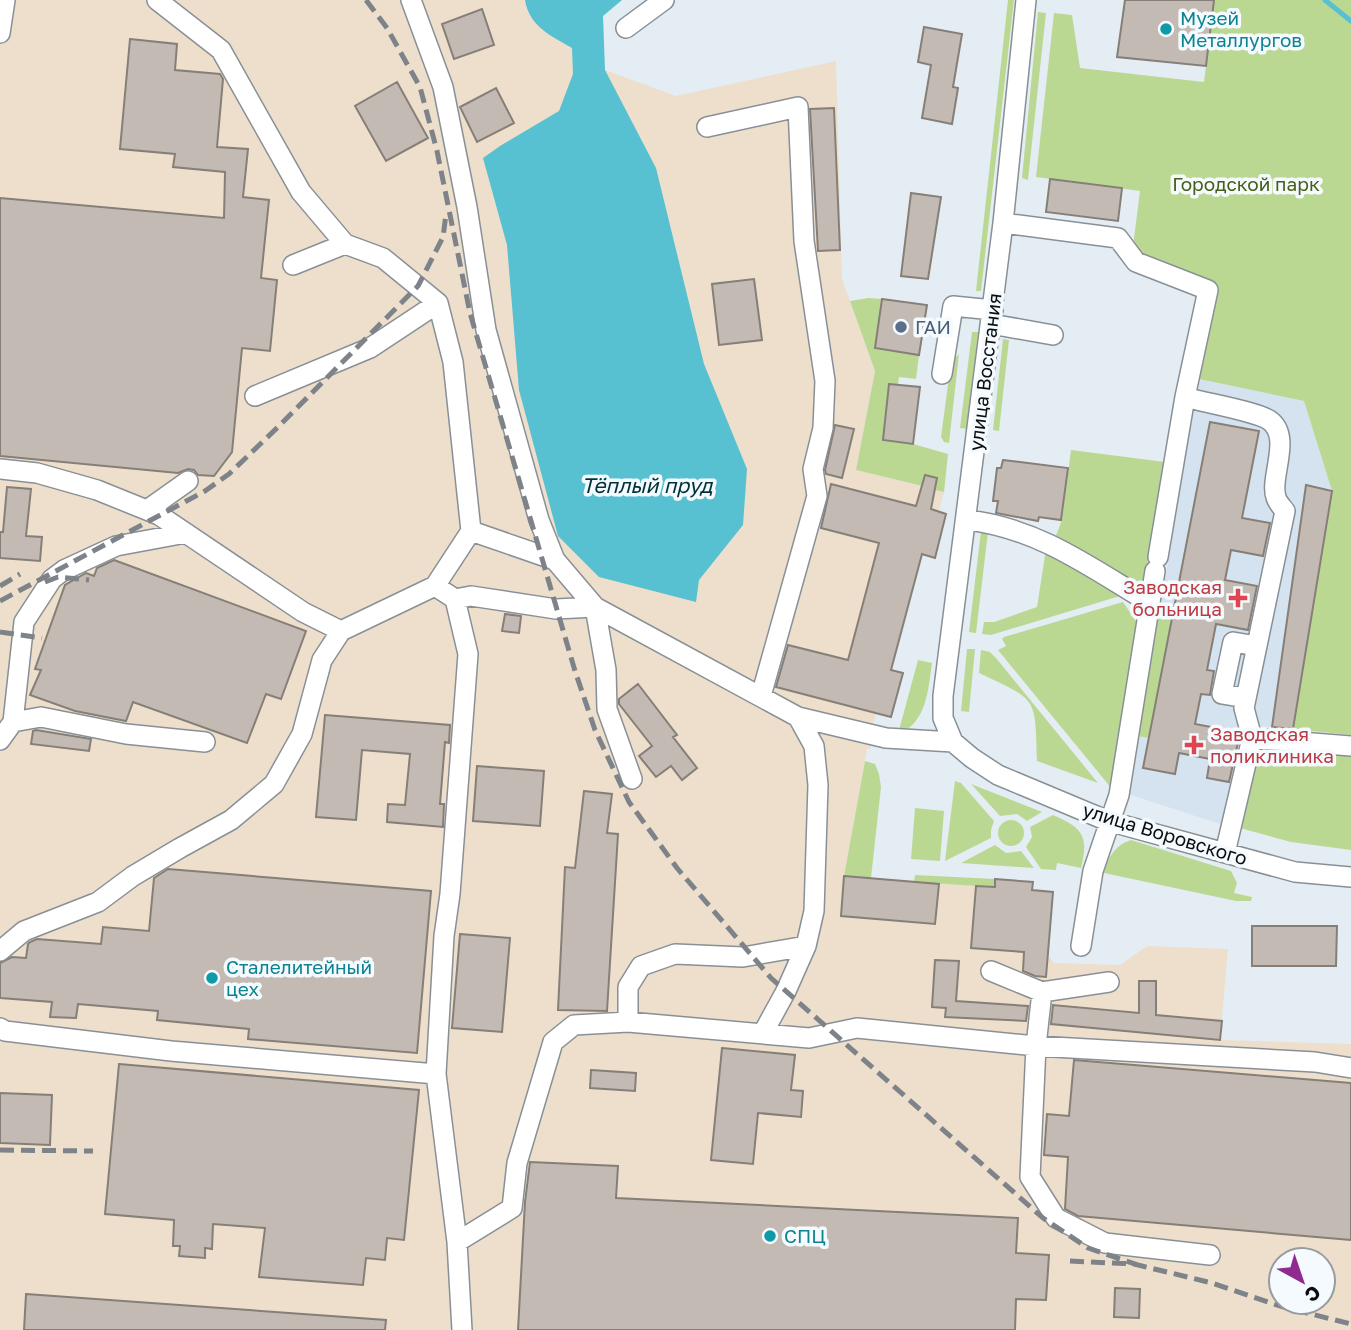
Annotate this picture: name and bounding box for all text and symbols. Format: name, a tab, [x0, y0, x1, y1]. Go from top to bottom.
place label: Музей Металлургов	[1180, 6, 1302, 51]
marker: Музей Металлургов	[1158, 21, 1174, 37]
park label: Городской парк	[1172, 172, 1320, 195]
street label: улица Восстания	[963, 292, 1006, 452]
place label: ГАИ	[915, 315, 951, 338]
marker: ГАИ	[893, 319, 909, 335]
water label: Тёплый пруд	[581, 472, 714, 498]
place label: Заводская больница	[1123, 575, 1222, 620]
marker: Заводская больница	[1228, 588, 1248, 608]
place label: Заводская поликлиника	[1210, 722, 1334, 767]
marker: Заводская поликлиника	[1184, 735, 1204, 755]
street label: улица Воровского	[1080, 798, 1250, 869]
place label: Сталелитейный цех	[226, 955, 372, 1000]
marker: Сталелитейный цех	[204, 970, 220, 986]
place label: СПЦ	[784, 1224, 826, 1247]
marker: СПЦ	[762, 1228, 778, 1244]
north arrow	[1267, 1246, 1337, 1316]
text: С	[1301, 1281, 1326, 1308]

